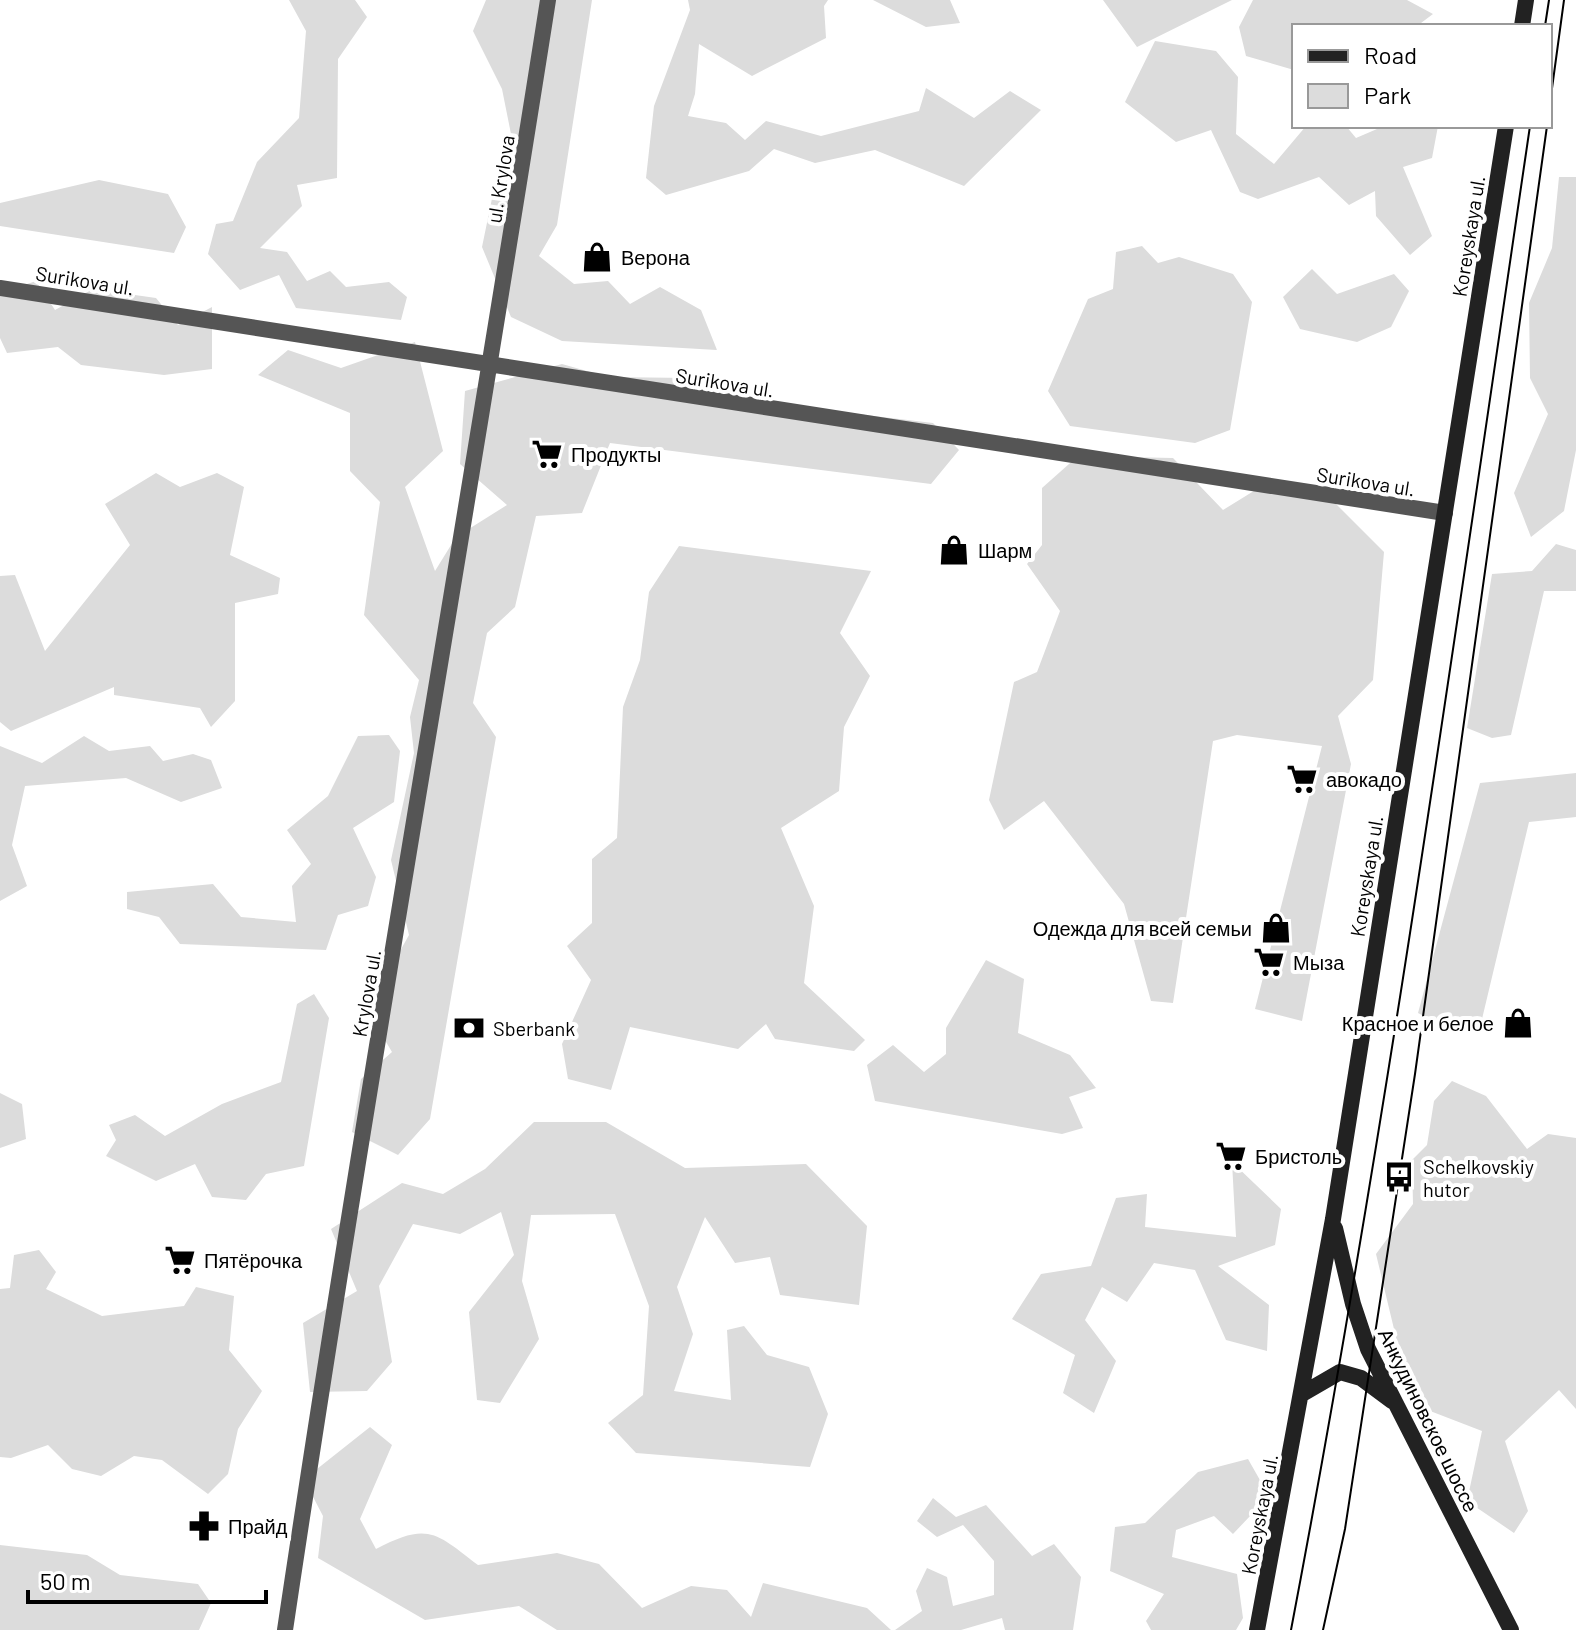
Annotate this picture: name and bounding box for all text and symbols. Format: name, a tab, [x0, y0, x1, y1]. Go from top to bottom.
legend	[1292, 24, 1552, 128]
text: Road	[1364, 40, 1417, 69]
text: Park	[1364, 80, 1411, 109]
street label: ul. Krylova	[481, 133, 519, 225]
street label: Koreyskaya ul.	[1447, 174, 1489, 298]
shop icon: Верона	[580, 240, 614, 274]
place label: Верона	[621, 245, 691, 269]
street label: Surikova ul.	[34, 260, 136, 300]
street label: Surikova ul.	[674, 362, 776, 402]
supermarket icon: Продукты	[530, 437, 564, 471]
place label: Продукты	[571, 442, 661, 466]
street label: Surikova ul.	[1315, 461, 1417, 501]
shop icon: Шарм	[937, 533, 971, 567]
place label: Шарм	[978, 538, 1032, 562]
supermarket icon: авокадо	[1285, 762, 1319, 796]
place label: авокадо	[1326, 767, 1402, 791]
street label: Koreyskaya ul.	[1345, 814, 1387, 938]
shop icon: Одежда для всей семьи	[1259, 911, 1293, 945]
place label: Одежда для всей семьи	[1033, 916, 1252, 940]
supermarket icon: Мыза	[1252, 945, 1286, 979]
street label: Krylova ul.	[346, 947, 386, 1039]
place label: Мыза	[1293, 950, 1345, 974]
shop icon: Красное и белое	[1501, 1006, 1535, 1040]
bank icon: Sberbank	[452, 1011, 486, 1045]
place label: Красное и белое	[1342, 1011, 1494, 1035]
place label: Sberbank	[493, 1016, 575, 1040]
supermarket icon: Бристоль	[1214, 1139, 1248, 1173]
place label: Бристоль	[1255, 1144, 1342, 1168]
place label: Schelkovskiy hutor	[1423, 1154, 1534, 1201]
bus stop icon: Schelkovskiy hutor	[1382, 1160, 1416, 1194]
supermarket icon: Пятёрочка	[163, 1243, 197, 1277]
place label: Пятёрочка	[204, 1248, 303, 1272]
street label: Анкудиновское шоссе	[1374, 1324, 1484, 1516]
street label: Koreyskaya ul.	[1236, 1452, 1282, 1576]
pharmacy icon: Прайд	[187, 1509, 221, 1543]
place label: Прайд	[228, 1514, 288, 1538]
scale bar	[28, 1554, 266, 1604]
text: 50 m	[40, 1566, 91, 1595]

